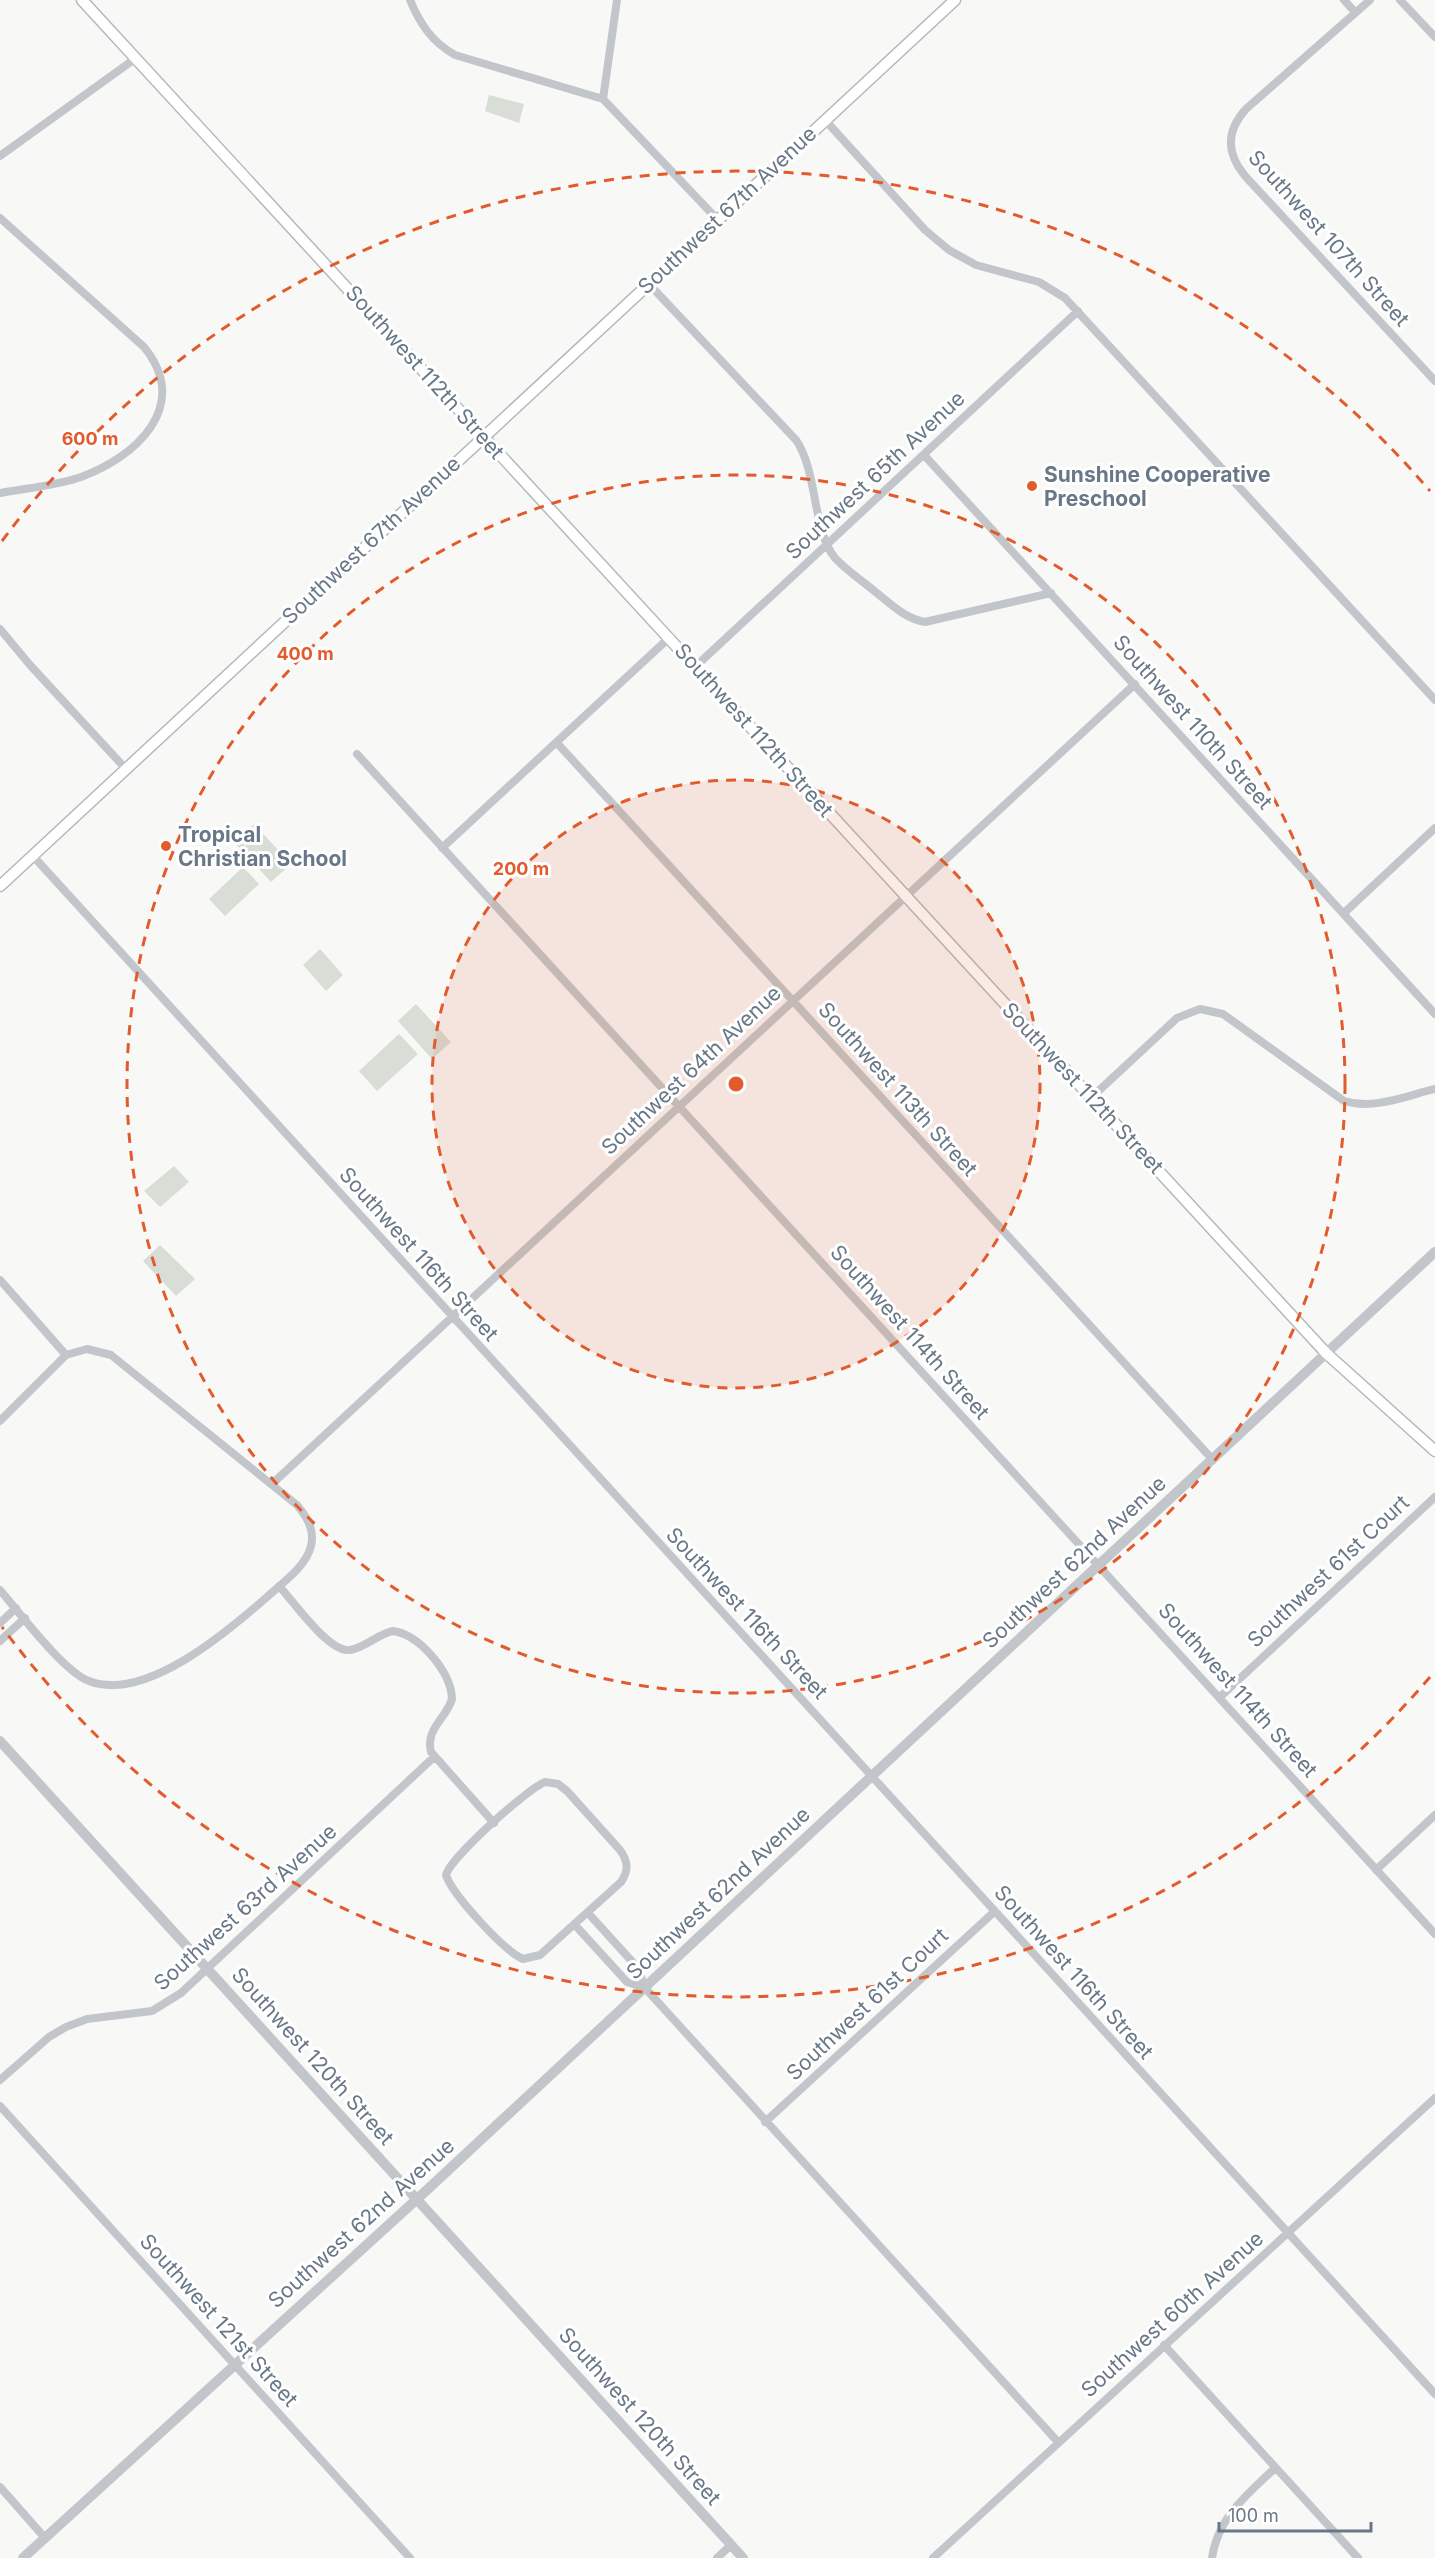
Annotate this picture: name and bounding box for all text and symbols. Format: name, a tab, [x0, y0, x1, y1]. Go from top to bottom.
street label: Southwest 67th Avenue	[633, 121, 821, 299]
street label: Southwest 107th Street	[1243, 145, 1415, 331]
street label: Southwest 112th Street	[340, 280, 510, 464]
street label: Southwest 65th Avenue	[780, 386, 970, 564]
text: 600 m	[62, 428, 118, 449]
street label: Southwest 67th Avenue	[277, 451, 465, 629]
place label: Sunshine Cooperative Preschool	[1044, 462, 1271, 511]
marker: Sunshine Cooperative Preschool	[1025, 479, 1039, 493]
street label: Southwest 110th Street	[1108, 630, 1278, 814]
street label: Southwest 112th Street	[669, 638, 839, 822]
text: 400 m	[276, 643, 334, 664]
place label: Tropical Christian School	[178, 822, 347, 871]
marker: Tropical Christian School	[159, 839, 173, 853]
text: 200 m	[493, 858, 549, 879]
street label: Southwest 64th Avenue	[596, 980, 786, 1160]
street label: Southwest 113th Street	[813, 997, 983, 1181]
street label: Southwest 112th Street	[997, 997, 1169, 1179]
centre of rings	[726, 1074, 746, 1094]
street label: Southwest 116th Street	[334, 1162, 504, 1346]
street label: Southwest 114th Street	[825, 1240, 995, 1424]
street label: Southwest 62nd Avenue	[977, 1471, 1171, 1653]
street label: Southwest 61st Court	[1242, 1490, 1414, 1652]
street label: Southwest 116th Street	[661, 1522, 833, 1704]
street label: Southwest 114th Street	[1153, 1598, 1323, 1782]
street label: Southwest 62nd Avenue	[621, 1802, 815, 1984]
street label: Southwest 63rd Avenue	[149, 1818, 341, 1996]
street label: Southwest 116th Street	[989, 1880, 1159, 2064]
street label: Southwest 61st Court	[781, 1923, 953, 2085]
street label: Southwest 120th Street	[227, 1962, 399, 2150]
street label: Southwest 62nd Avenue	[263, 2133, 459, 2313]
street label: Southwest 60th Avenue	[1076, 2226, 1268, 2402]
street label: Southwest 121st Street	[135, 2229, 303, 2412]
street label: Southwest 120th Street	[554, 2322, 726, 2510]
scale bar	[1219, 2495, 1370, 2533]
text: 100 m	[1228, 2505, 1279, 2526]

